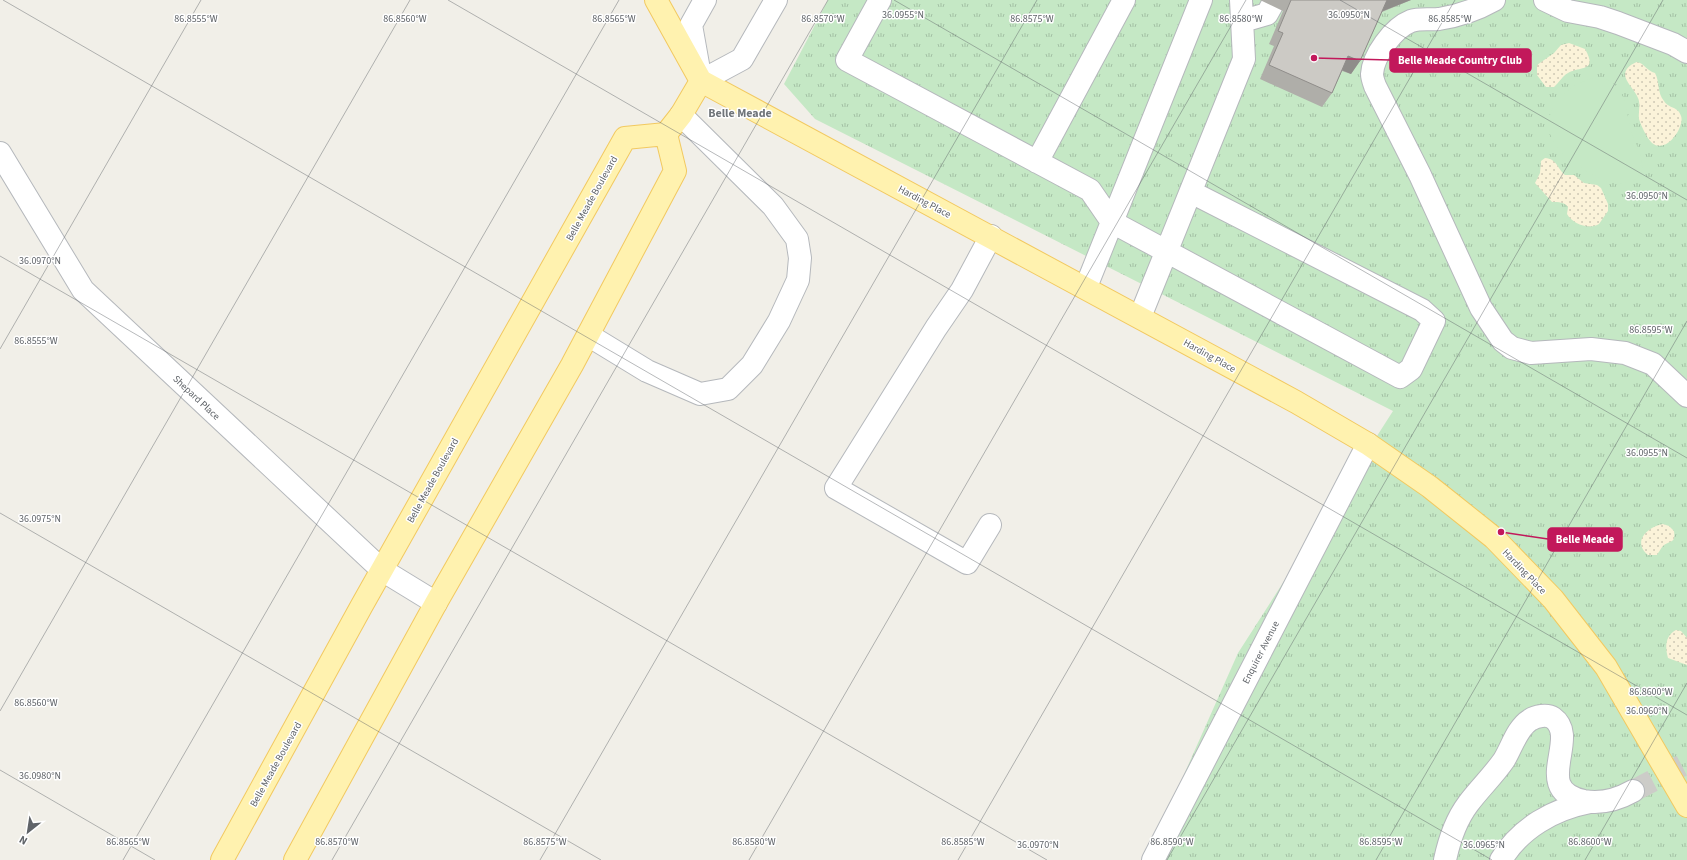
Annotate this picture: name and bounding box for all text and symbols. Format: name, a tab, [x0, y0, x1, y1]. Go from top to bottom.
text: 36.0955°N	[882, 8, 924, 22]
text: 36.0950°N	[1328, 8, 1370, 22]
text: 86.8555°W	[174, 12, 218, 26]
text: 86.8560°W	[383, 12, 427, 26]
text: 86.8565°W	[592, 12, 636, 26]
text: 86.8570°W	[801, 12, 845, 26]
text: 86.8575°W	[1010, 12, 1054, 26]
text: 86.8580°W	[1219, 12, 1263, 26]
text: 86.8585°W	[1428, 12, 1472, 26]
callout: Belle Meade Country Club	[1390, 49, 1531, 72]
text: Belle Meade Country Club	[1398, 53, 1522, 68]
district label: Belle Meade	[708, 105, 772, 122]
street label: Belle Meade Boulevard	[563, 153, 621, 244]
street label: Harding Place	[896, 182, 953, 222]
text: 36.0950°N	[1626, 189, 1668, 203]
text: 36.0970°N	[19, 254, 61, 268]
text: 86.8595°W	[1629, 323, 1673, 337]
text: 86.8555°W	[14, 334, 58, 348]
street label: Harding Place	[1181, 336, 1238, 376]
street label: Shepard Place	[170, 372, 223, 423]
street label: Belle Meade Boulevard	[404, 435, 462, 526]
text: 36.0955°N	[1626, 446, 1668, 460]
text: 36.0975°N	[19, 512, 61, 526]
callout: Belle Meade	[1548, 528, 1622, 551]
text: Belle Meade	[1556, 532, 1614, 547]
street label: Harding Place	[1499, 546, 1549, 597]
street label: Enquirer Avenue	[1239, 619, 1283, 686]
text: 86.8600°W	[1629, 685, 1673, 699]
text: 86.8560°W	[14, 696, 58, 710]
text: 36.0960°N	[1626, 704, 1668, 718]
street label: Belle Meade Boulevard	[247, 719, 305, 810]
text: 36.0980°N	[19, 769, 61, 783]
north arrow	[8, 812, 48, 852]
text: N	[16, 832, 30, 849]
text: 86.8565°W	[106, 835, 150, 849]
text: 86.8570°W	[315, 835, 359, 849]
text: 86.8575°W	[523, 835, 567, 849]
text: 86.8580°W	[732, 835, 776, 849]
text: 86.8585°W	[941, 835, 985, 849]
text: 86.8590°W	[1150, 835, 1194, 849]
text: 86.8595°W	[1359, 835, 1403, 849]
text: 86.8600°W	[1568, 835, 1612, 849]
text: 36.0970°N	[1017, 838, 1059, 852]
text: 36.0965°N	[1463, 838, 1505, 852]

